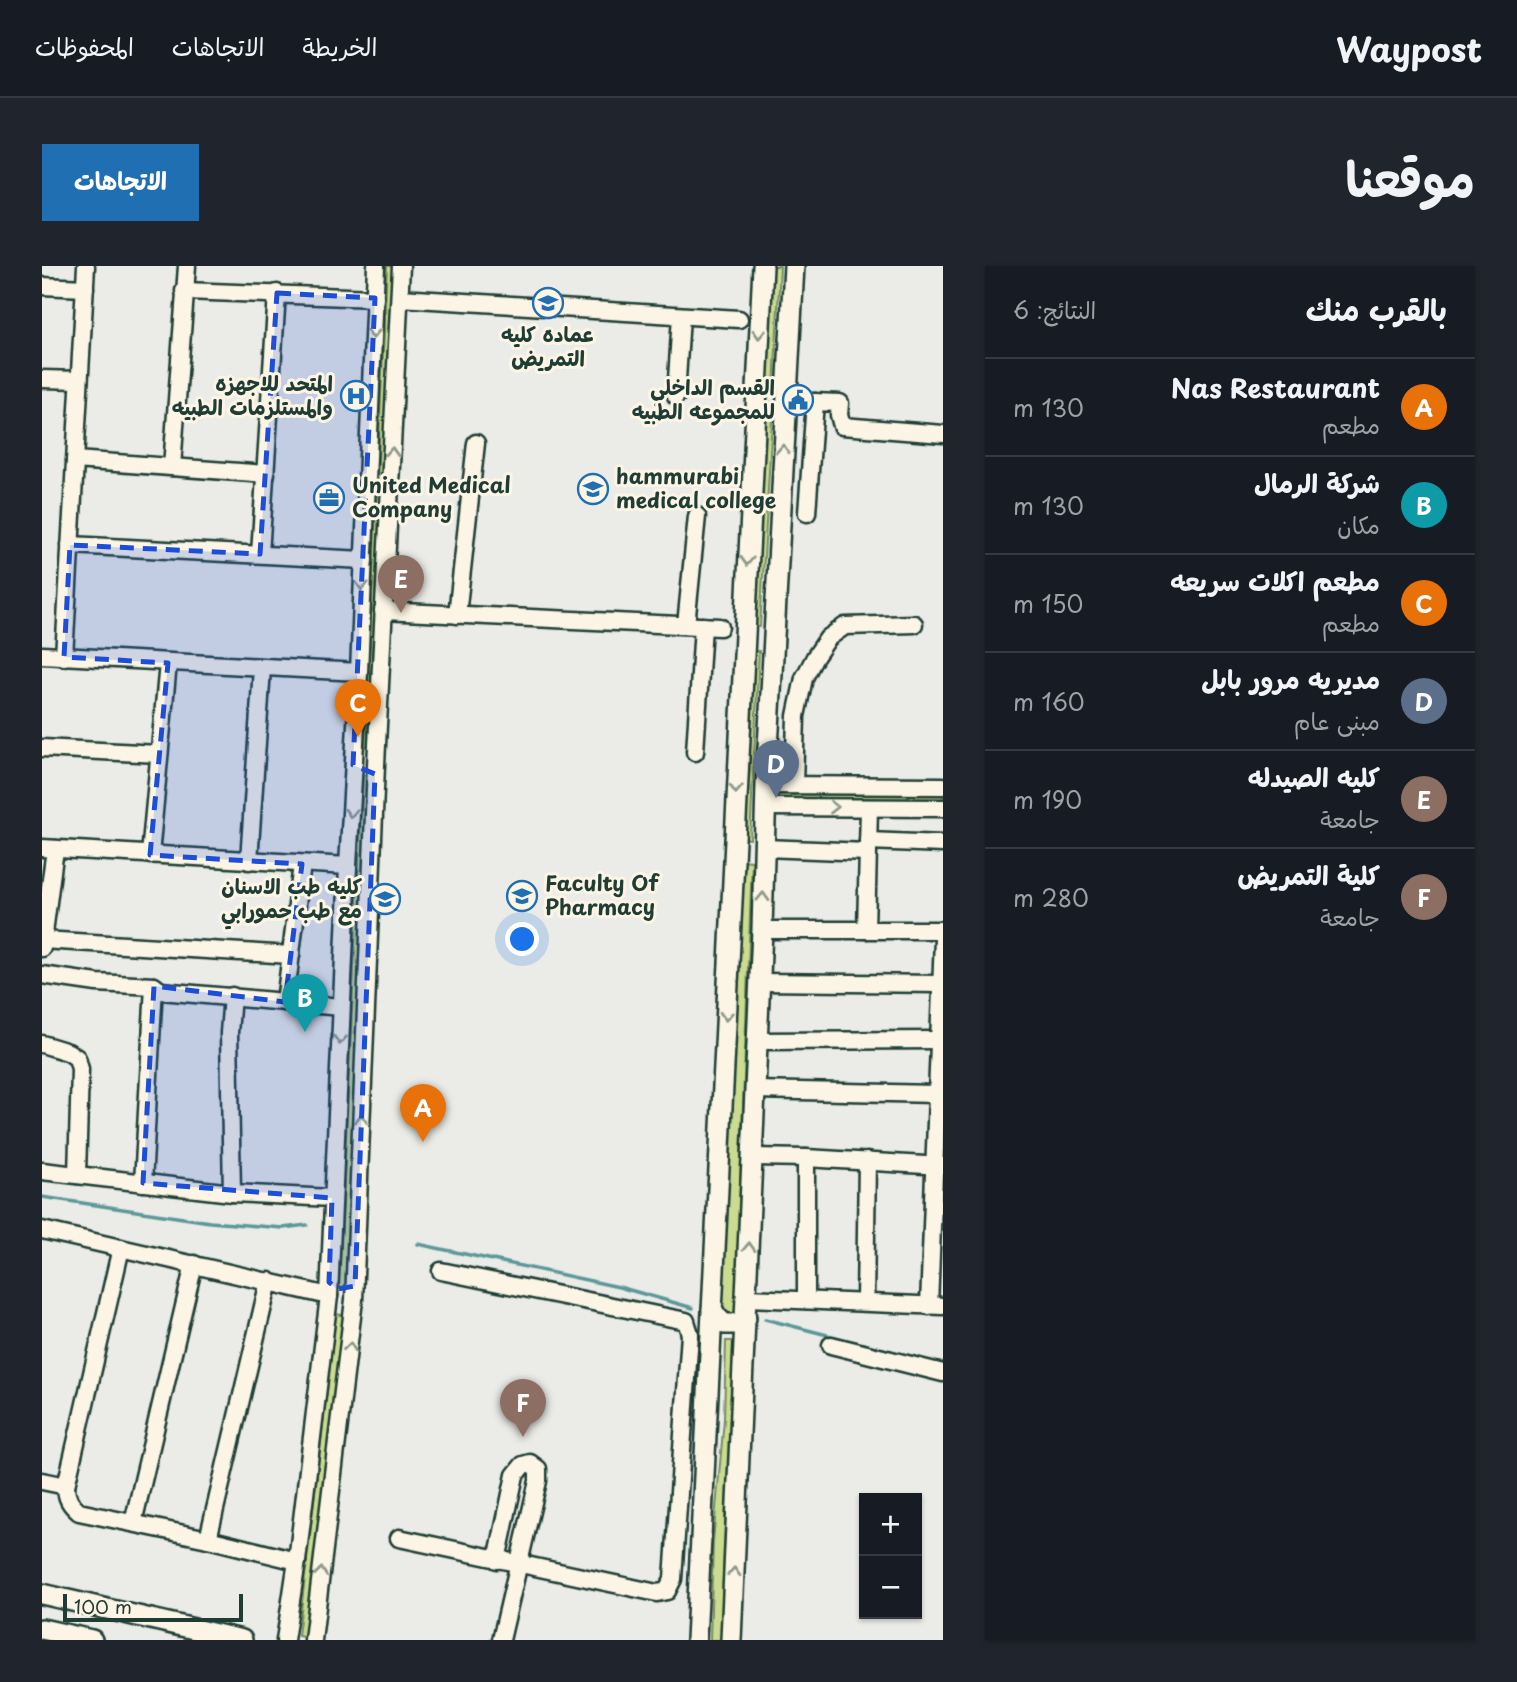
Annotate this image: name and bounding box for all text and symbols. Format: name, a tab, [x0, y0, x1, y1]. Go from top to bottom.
text: Waypost	[1336, 23, 1482, 73]
text: المحفوظات	[35, 28, 134, 64]
text: الاتجاهات	[172, 28, 265, 64]
text: الخريطة	[303, 28, 377, 64]
text: موقعنا	[1345, 140, 1475, 214]
button: الاتجاهات	[42, 144, 199, 221]
school or university icon: عماده كليه التمريض	[531, 286, 565, 320]
text: بالقرب منك	[1306, 286, 1447, 331]
text: النتائج: 6	[1013, 292, 1096, 327]
place label: عماده كليه التمريض	[501, 317, 595, 373]
one-way arrow	[366, 329, 381, 340]
one-way arrow	[752, 329, 767, 340]
place label: المتحد للاجهزه والمستلزمات الطبيه	[172, 366, 333, 422]
text: Nas Restaurant	[1171, 368, 1380, 407]
place label: القسم الداخلي للمجموعه الطبيه	[632, 370, 775, 426]
hospital icon: المتحد للاجهزه والمستلزمات الطبيه	[339, 379, 373, 413]
public building icon: القسم الداخلي للمجموعه الطبيه	[781, 383, 815, 417]
text: 130 m	[1013, 390, 1084, 425]
text: A	[1415, 390, 1433, 425]
text: مطعم	[1322, 407, 1380, 442]
one-way arrow	[776, 444, 791, 455]
one-way arrow	[384, 446, 399, 457]
place label: hammurabi medical college	[616, 459, 776, 515]
text: شركة الرمال	[1254, 463, 1380, 502]
place label: United Medical Company	[352, 468, 511, 524]
school or university icon: hammurabi medical college	[576, 472, 610, 506]
office icon: United Medical Company	[312, 481, 346, 515]
text: 130 m	[1013, 488, 1084, 523]
text: B	[1416, 488, 1432, 523]
text: مكان	[1337, 507, 1380, 542]
pin: E	[378, 555, 424, 613]
one-way arrow	[740, 556, 755, 567]
text: مطعم اكلات سريعه	[1170, 561, 1380, 600]
one-way arrow	[355, 581, 370, 592]
text: 150 m	[1013, 586, 1083, 621]
text: C	[1415, 586, 1433, 621]
text: مطعم	[1322, 605, 1380, 640]
text: مديريه مرور بابل	[1201, 659, 1380, 698]
pin: C	[335, 679, 381, 737]
text: 160 m	[1013, 684, 1085, 719]
text: D	[1415, 684, 1433, 719]
text: مبنى عام	[1294, 703, 1380, 738]
pin: D	[753, 740, 799, 798]
text: كليه الصيدله	[1248, 757, 1380, 796]
text: 190 m	[1013, 782, 1082, 817]
text: E	[1417, 782, 1431, 817]
one-way arrow	[729, 783, 744, 794]
one-way arrow	[829, 800, 840, 815]
text: جامعة	[1320, 801, 1380, 836]
one-way arrow	[343, 808, 358, 819]
text: كلية التمريض	[1237, 855, 1380, 894]
place label: Faculty Of Pharmacy	[545, 866, 660, 922]
place label: كليه طب الاسنان مع طب حمورابي	[221, 869, 363, 930]
school or university icon: Faculty Of Pharmacy	[505, 879, 539, 913]
text: 280 m	[1013, 880, 1089, 915]
text: F	[1417, 880, 1431, 915]
school or university icon: كليه طب الاسنان مع طب حمورابي	[368, 882, 402, 916]
one-way arrow	[755, 891, 771, 902]
text: جامعة	[1320, 899, 1380, 934]
your location	[505, 922, 539, 956]
pin: B	[282, 974, 328, 1032]
one-way arrow	[718, 1011, 733, 1022]
one-way arrow	[332, 1035, 347, 1046]
pin: A	[400, 1084, 446, 1142]
one-way arrow	[354, 1114, 369, 1125]
one-way arrow	[741, 1241, 756, 1252]
one-way arrow	[342, 1341, 357, 1352]
pin: F	[500, 1379, 546, 1437]
map controls	[859, 1493, 922, 1619]
button: +	[859, 1493, 922, 1556]
button: −	[859, 1556, 922, 1619]
one-way arrow	[314, 1566, 329, 1578]
one-way arrow	[727, 1566, 742, 1577]
scale bar	[63, 1591, 243, 1623]
text: 100 m	[74, 1592, 132, 1620]

